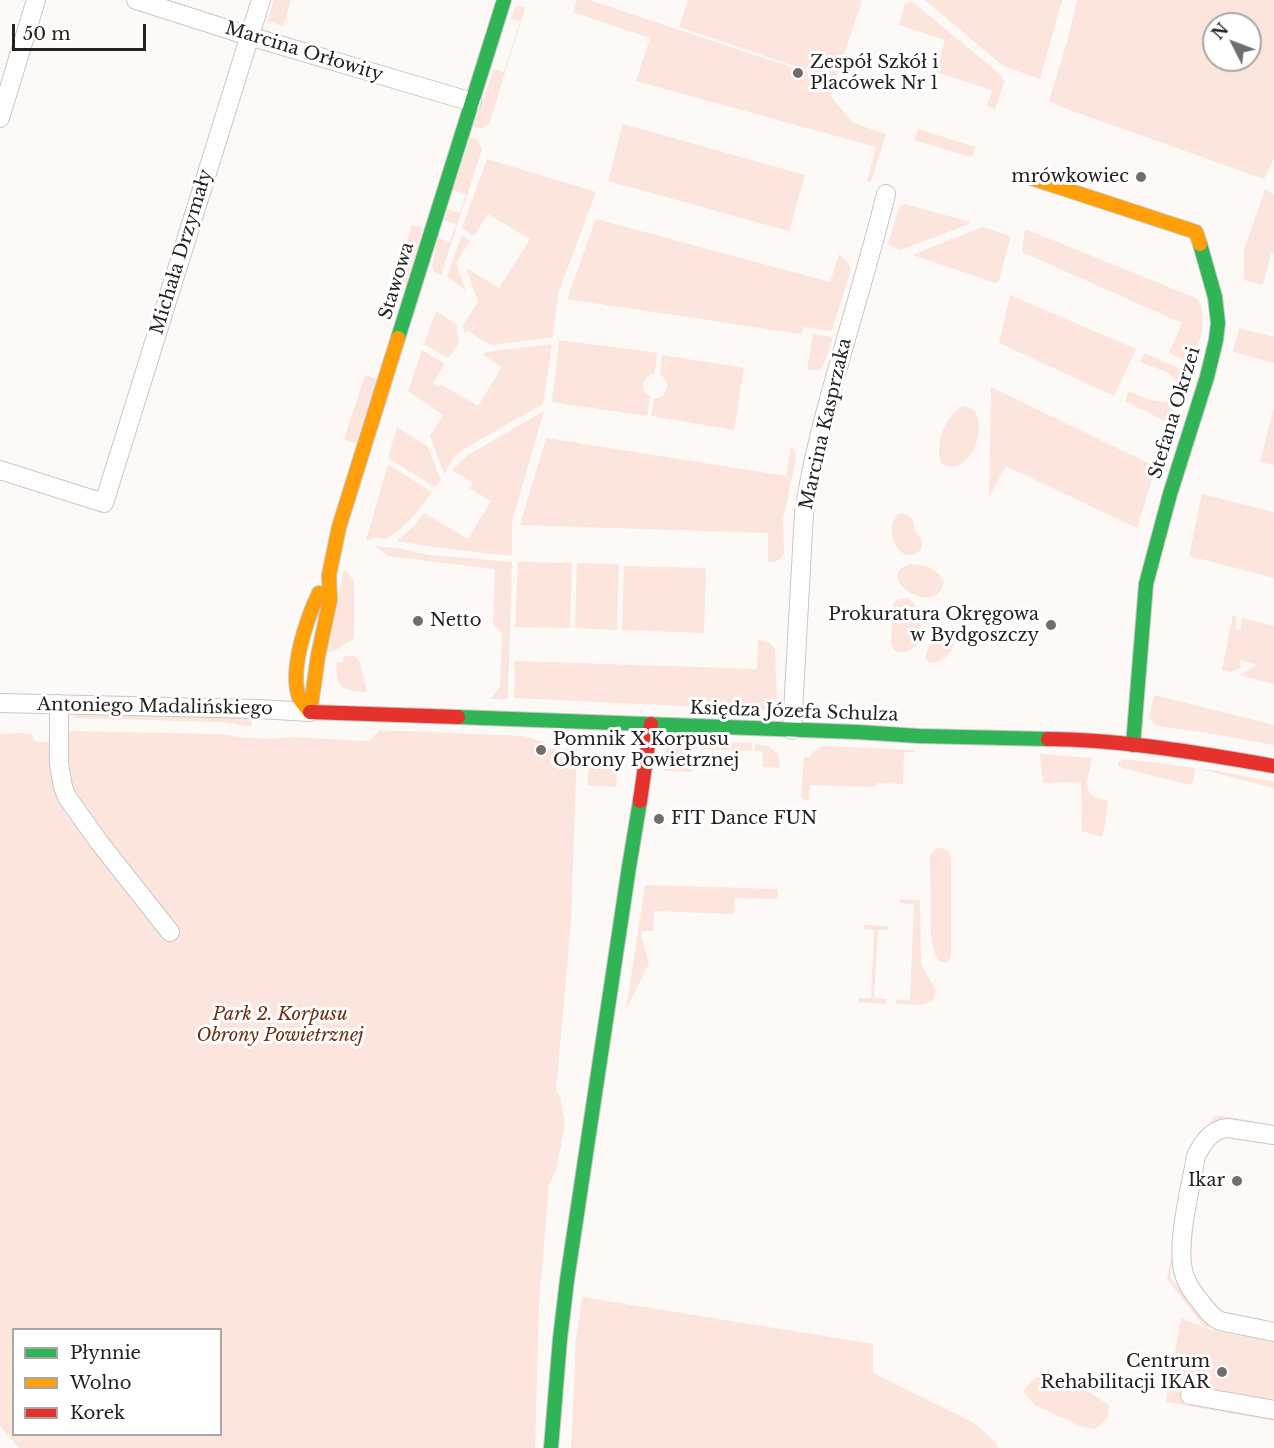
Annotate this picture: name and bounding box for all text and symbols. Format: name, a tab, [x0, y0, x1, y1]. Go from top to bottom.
scale bar	[15, 12, 148, 50]
north arrow	[1202, 12, 1262, 72]
street label: Marcina Orłowity	[222, 18, 386, 86]
text: N	[1208, 19, 1233, 44]
text: 50 m	[23, 23, 71, 45]
place label: Zespół Szkół i Placówek Nr 1	[810, 52, 938, 94]
marker: Zespół Szkół i Placówek Nr 1	[791, 66, 805, 80]
place label: mrówkowiec	[1011, 166, 1129, 188]
street label: Michała Drzymały	[147, 167, 217, 337]
marker: mrówkowiec	[1134, 170, 1148, 184]
street label: Stawowa	[375, 240, 419, 322]
street label: Marcina Kasprzaka	[796, 336, 856, 512]
street label: Stefana Okrzei	[1145, 345, 1205, 481]
place label: Prokuratura Okręgowa w Bydgoszczy	[828, 604, 1039, 646]
place label: Netto	[430, 610, 481, 632]
marker: Netto	[411, 614, 425, 628]
marker: Prokuratura Okręgowa w Bydgoszczy	[1044, 618, 1058, 632]
street label: Antoniego Madalińskiego	[37, 694, 273, 720]
street label: Księdza Józefa Schulza	[689, 698, 899, 726]
place label: Pomnik X Korpusu Obrony Powietrznej	[553, 729, 739, 771]
marker: Pomnik X Korpusu Obrony Powietrznej	[534, 743, 548, 757]
place label: FIT Dance FUN	[671, 808, 817, 830]
marker: FIT Dance FUN	[652, 812, 666, 826]
park label: Park 2. Korpusu Obrony Powietrznej	[197, 1004, 363, 1046]
place label: Ikar	[1188, 1170, 1225, 1192]
marker: Ikar	[1230, 1174, 1244, 1188]
legend	[12, 1328, 222, 1436]
text: Płynnie	[70, 1342, 141, 1364]
place label: Centrum Rehabilitacji IKAR	[1041, 1351, 1210, 1394]
marker: Centrum Rehabilitacji IKAR	[1215, 1365, 1229, 1379]
text: Wolno	[70, 1372, 132, 1394]
text: Korek	[70, 1402, 125, 1424]

